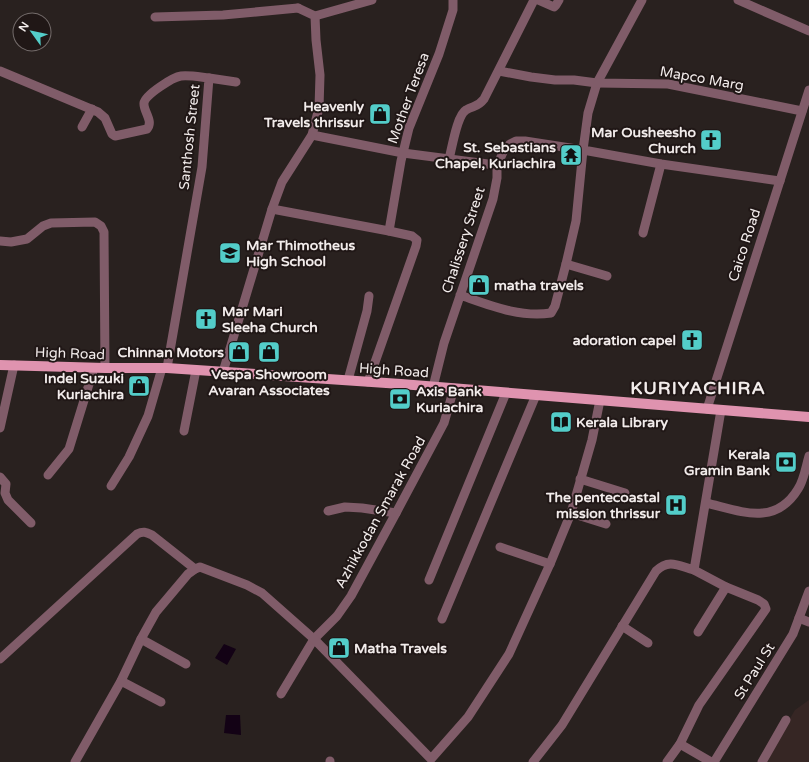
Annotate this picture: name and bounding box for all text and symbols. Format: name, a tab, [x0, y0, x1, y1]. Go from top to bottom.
north arrow	[12, 12, 52, 52]
text: N	[16, 20, 32, 34]
street label: Mother Teresa	[384, 50, 433, 146]
street label: Mapco Marg	[658, 63, 745, 94]
street label: Santhosh Street	[175, 83, 204, 191]
place label: Heavenly Travels thrissur	[263, 98, 365, 131]
shop icon: Heavenly Travels thrissur	[367, 101, 393, 127]
place label: Mar Ousheesho Church	[591, 124, 696, 157]
church icon: Mar Ousheesho Church	[698, 127, 724, 153]
place label: St. Sebastians Chapel, Kuriachira	[435, 139, 556, 172]
temple icon: St. Sebastians Chapel, Kuriachira	[558, 142, 584, 168]
street label: Chalissery Street	[438, 184, 489, 296]
street label: Caico Road	[725, 206, 764, 284]
place label: Mar Thimotheus High School	[246, 237, 355, 270]
school or university icon: Mar Thimotheus High School	[217, 240, 243, 266]
shop icon: matha travels	[466, 272, 492, 298]
place label: matha travels	[494, 277, 584, 294]
place label: Mar Mari Sleeha Church	[222, 303, 318, 336]
church icon: Mar Mari Sleeha Church	[193, 306, 219, 332]
church icon: adoration capel	[679, 327, 705, 353]
place label: adoration capel	[573, 332, 676, 349]
shop icon: Chinnan Motors	[226, 339, 252, 365]
shop icon: Vespa Showroom Avaran Associates	[256, 339, 282, 365]
street label: High Road	[35, 344, 105, 363]
place label: Chinnan Motors	[118, 344, 224, 361]
street label: High Road	[358, 360, 430, 381]
place label: Vespa Showroom Avaran Associates	[208, 366, 330, 399]
place label: Indel Suzuki Kuriachira	[44, 370, 124, 403]
shop icon: Indel Suzuki Kuriachira	[126, 373, 152, 399]
district label: KURIYACHIRA	[630, 377, 766, 399]
place label: Axis Bank Kuriachira	[416, 383, 483, 416]
bank icon: Axis Bank Kuriachira	[387, 386, 413, 412]
library icon: Kerala Library	[548, 409, 574, 435]
place label: Kerala Library	[576, 414, 669, 431]
street label: Azhikkodan Smarak Road	[332, 433, 429, 591]
place label: Kerala Gramin Bank	[684, 446, 770, 479]
bank icon: Kerala Gramin Bank	[773, 449, 799, 475]
place label: The pentecoastal mission thrissur	[545, 489, 661, 522]
hospital icon: The pentecoastal mission thrissur	[663, 492, 689, 518]
shop icon: Matha Travels	[326, 635, 352, 661]
street label: St Paul St	[730, 639, 779, 703]
place label: Matha Travels	[354, 640, 447, 657]

